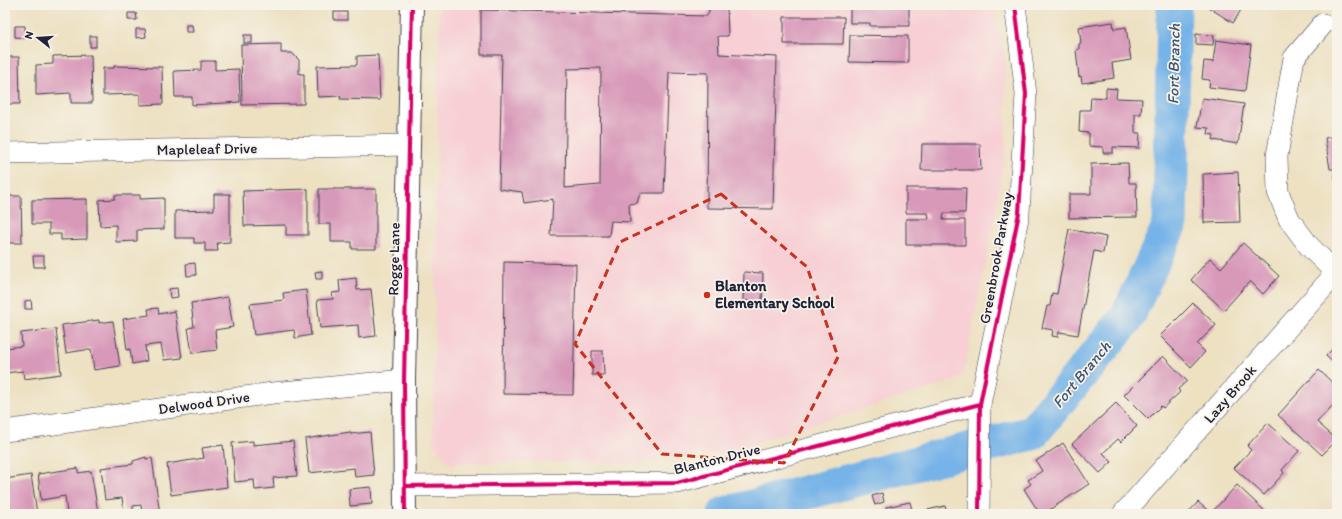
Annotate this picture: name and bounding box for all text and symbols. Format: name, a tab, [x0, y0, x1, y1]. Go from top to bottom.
north arrow	[18, 18, 58, 58]
water label: Fort Branch	[1163, 23, 1184, 105]
text: N	[22, 30, 36, 41]
street label: Mapleleaf Drive	[156, 139, 258, 159]
street label: Greenbrook Parkway	[976, 191, 1016, 325]
street label: Rogge Lane	[384, 222, 404, 296]
place label: Blanton Elementary School	[715, 277, 835, 313]
marker: Blanton Elementary School	[702, 290, 712, 300]
water label: Fort Branch	[1048, 337, 1115, 411]
street label: Lazy Brook	[1200, 361, 1260, 427]
street label: Delwood Drive	[157, 388, 251, 418]
street label: Blanton Drive	[672, 440, 762, 478]

